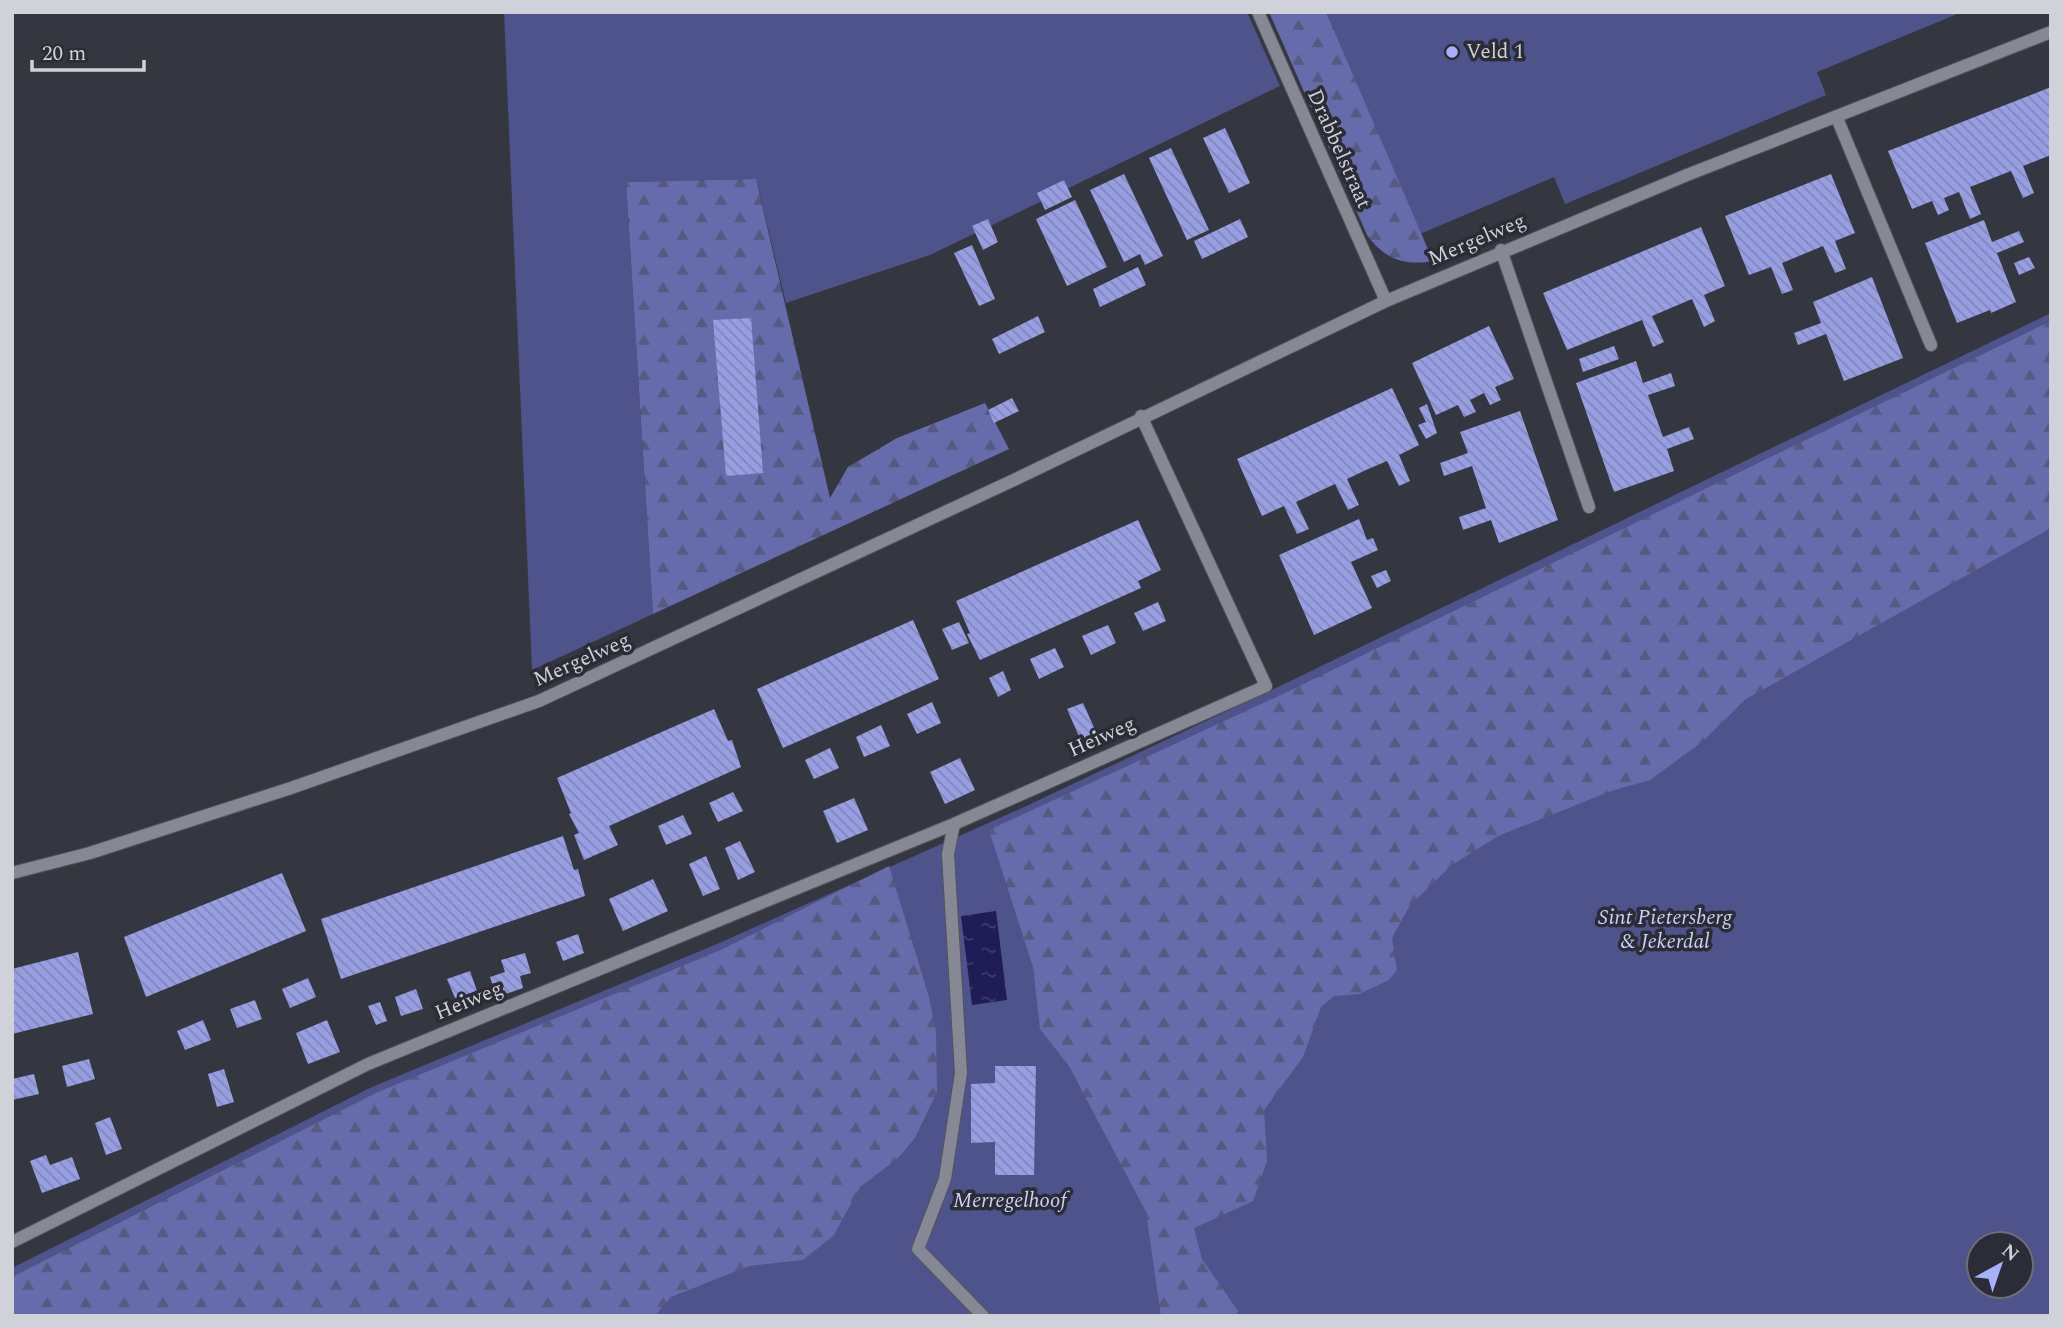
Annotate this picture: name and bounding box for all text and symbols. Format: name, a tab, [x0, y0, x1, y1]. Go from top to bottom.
scale bar	[32, 28, 144, 72]
place label: Veld 1	[1466, 36, 1524, 68]
text: 20 m	[42, 38, 86, 70]
marker: Veld 1	[1444, 44, 1460, 60]
street label: Drabbelstraat	[1298, 84, 1380, 214]
street label: Mergelweg	[1423, 205, 1531, 275]
street label: Mergelweg	[528, 624, 636, 696]
street label: Heiweg	[1063, 708, 1141, 766]
park label: Sint Pietersberg & Jekerdal	[1598, 902, 1733, 958]
street label: Heiweg	[430, 973, 508, 1029]
park label: Merregelhoof	[953, 1185, 1070, 1217]
north arrow	[1965, 1230, 2035, 1300]
text: N	[1995, 1237, 2025, 1269]

